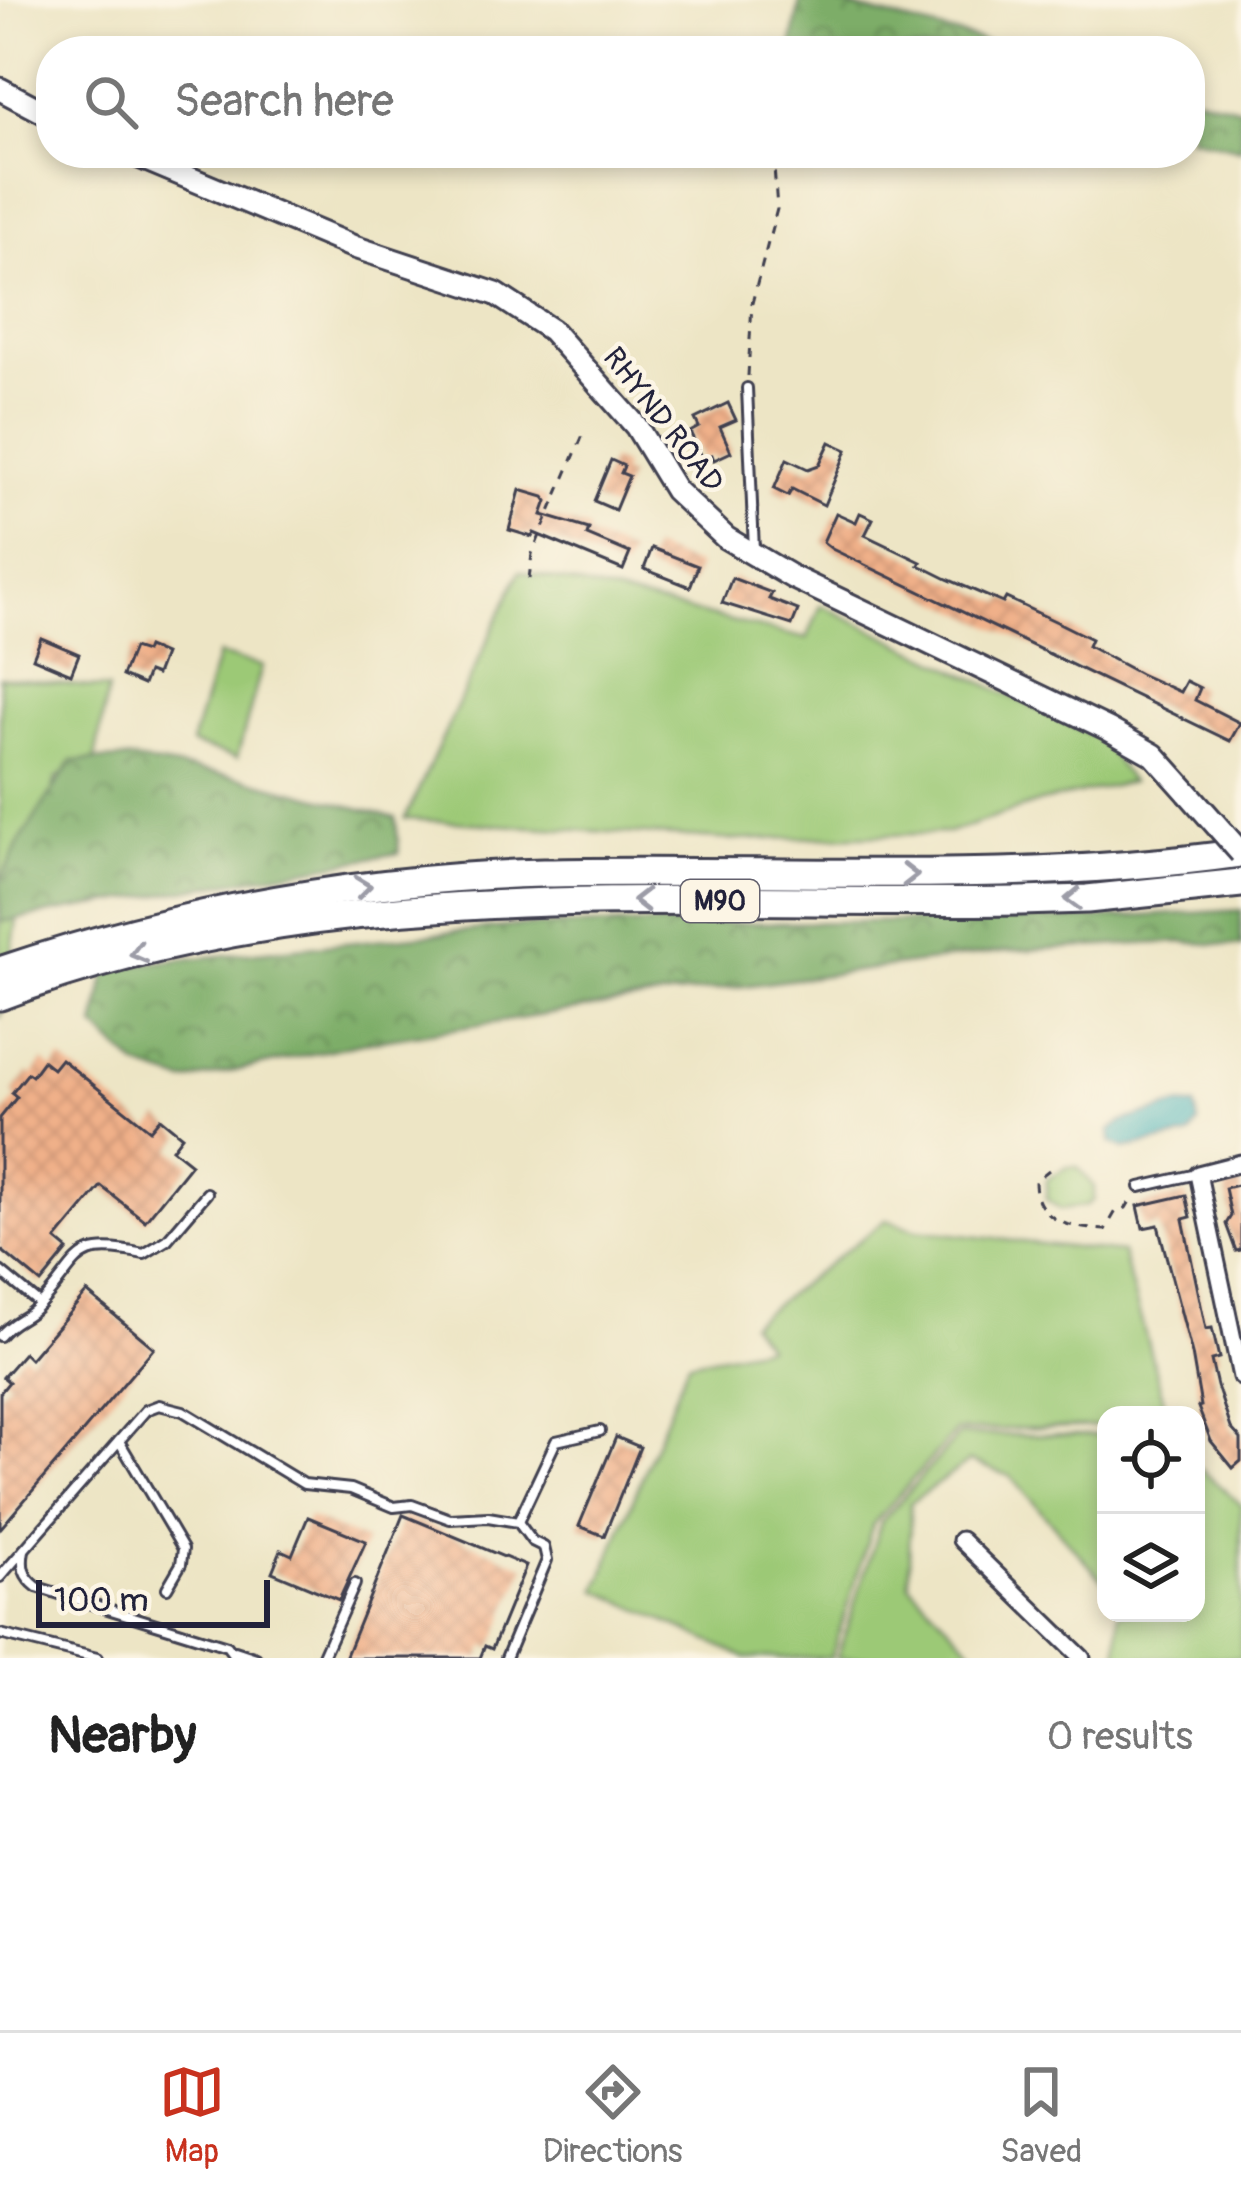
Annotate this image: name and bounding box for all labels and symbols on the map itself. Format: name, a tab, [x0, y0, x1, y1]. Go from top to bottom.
street label: RHYND ROAD	[595, 340, 731, 500]
one-way arrow	[902, 862, 920, 888]
one-way arrow	[354, 875, 373, 901]
road number: M90	[681, 880, 759, 922]
one-way arrow	[1063, 886, 1082, 912]
one-way arrow	[631, 887, 649, 913]
one-way arrow	[129, 939, 149, 964]
scale bar	[36, 1574, 270, 1627]

